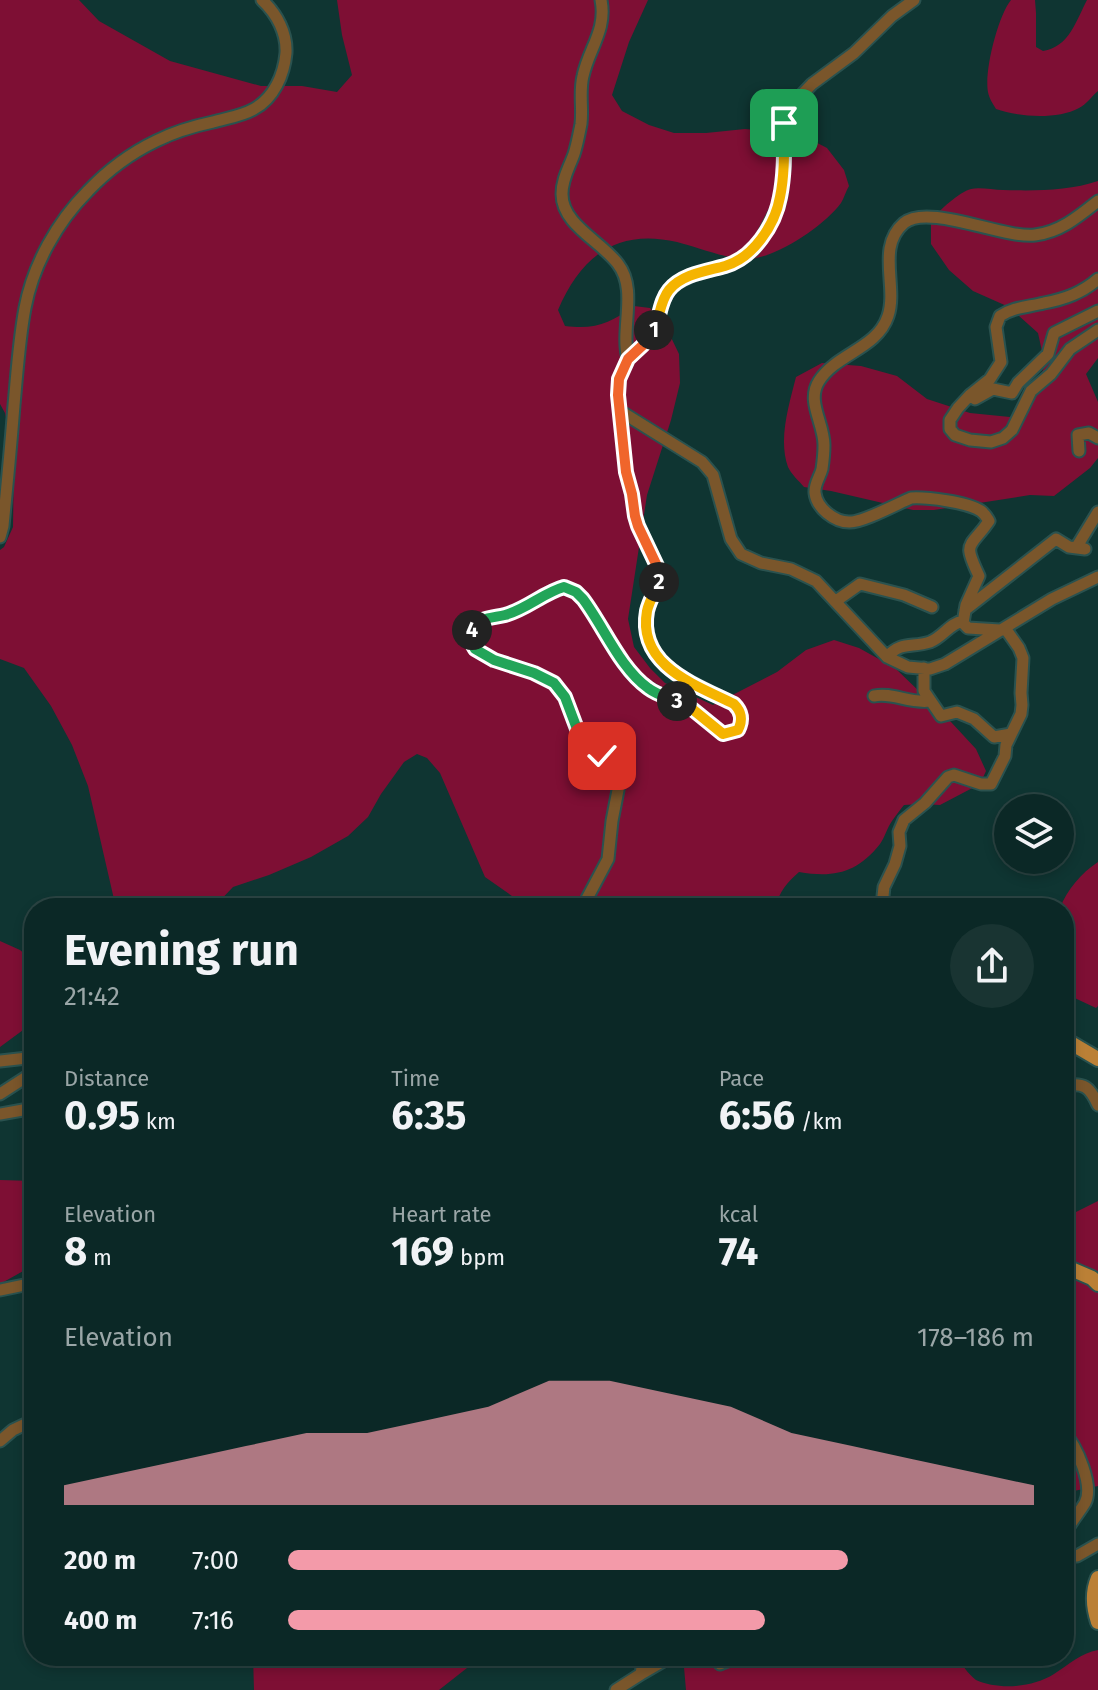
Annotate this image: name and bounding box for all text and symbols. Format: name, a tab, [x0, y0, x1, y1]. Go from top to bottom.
pin	[750, 89, 818, 157]
icon: arrive	[762, 101, 806, 145]
pin: 1	[634, 310, 674, 350]
text: 1	[649, 316, 659, 343]
pin: 2	[639, 562, 679, 602]
text: 2	[653, 568, 665, 595]
pin: 4	[452, 610, 492, 650]
text: 4	[466, 616, 478, 643]
pin: 3	[657, 681, 697, 721]
text: 3	[671, 687, 683, 714]
pin	[568, 722, 636, 790]
icon: check	[580, 734, 624, 778]
map controls	[994, 794, 1074, 874]
button: layers	[994, 794, 1074, 874]
text: Evening run	[64, 924, 299, 977]
button: share	[950, 924, 1034, 1008]
text: 21:42	[64, 981, 120, 1012]
text: Distance	[64, 1065, 149, 1092]
text: Time	[391, 1065, 440, 1092]
text: Pace	[719, 1065, 764, 1092]
text: 0.95	[64, 1092, 140, 1140]
text: 6:35	[391, 1092, 466, 1140]
text: 6:56	[719, 1092, 795, 1140]
text: km	[140, 1108, 176, 1135]
text: /km	[795, 1108, 843, 1135]
text: Elevation	[64, 1201, 156, 1228]
text: Heart rate	[391, 1201, 492, 1228]
text: kcal	[719, 1201, 758, 1228]
text: 8	[64, 1228, 87, 1276]
text: 169	[391, 1228, 454, 1276]
text: 74	[719, 1228, 758, 1276]
text: m	[87, 1244, 112, 1271]
text: bpm	[454, 1244, 505, 1271]
text: Elevation	[64, 1322, 173, 1353]
text: 178–186 m	[917, 1322, 1034, 1353]
text: 200 m	[64, 1545, 136, 1576]
text: 7:00	[192, 1545, 239, 1576]
text: 400 m	[64, 1605, 137, 1636]
text: 7:16	[192, 1605, 234, 1636]

